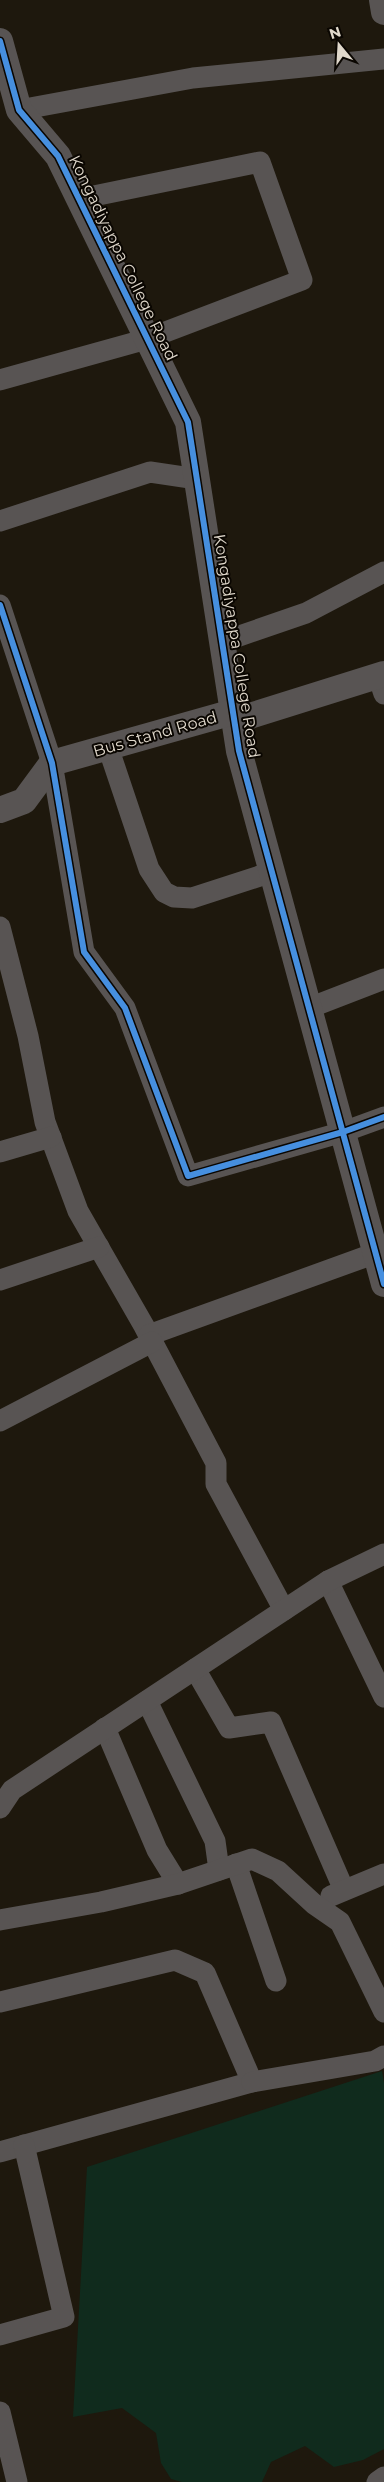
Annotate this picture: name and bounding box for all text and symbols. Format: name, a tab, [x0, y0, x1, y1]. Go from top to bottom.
north arrow	[314, 20, 364, 70]
text: N	[327, 22, 343, 43]
street label: Kongadiyappa College Road	[65, 152, 181, 364]
street label: Kongadiyappa College Road	[210, 533, 264, 759]
street label: Bus Stand Road	[91, 707, 219, 761]

